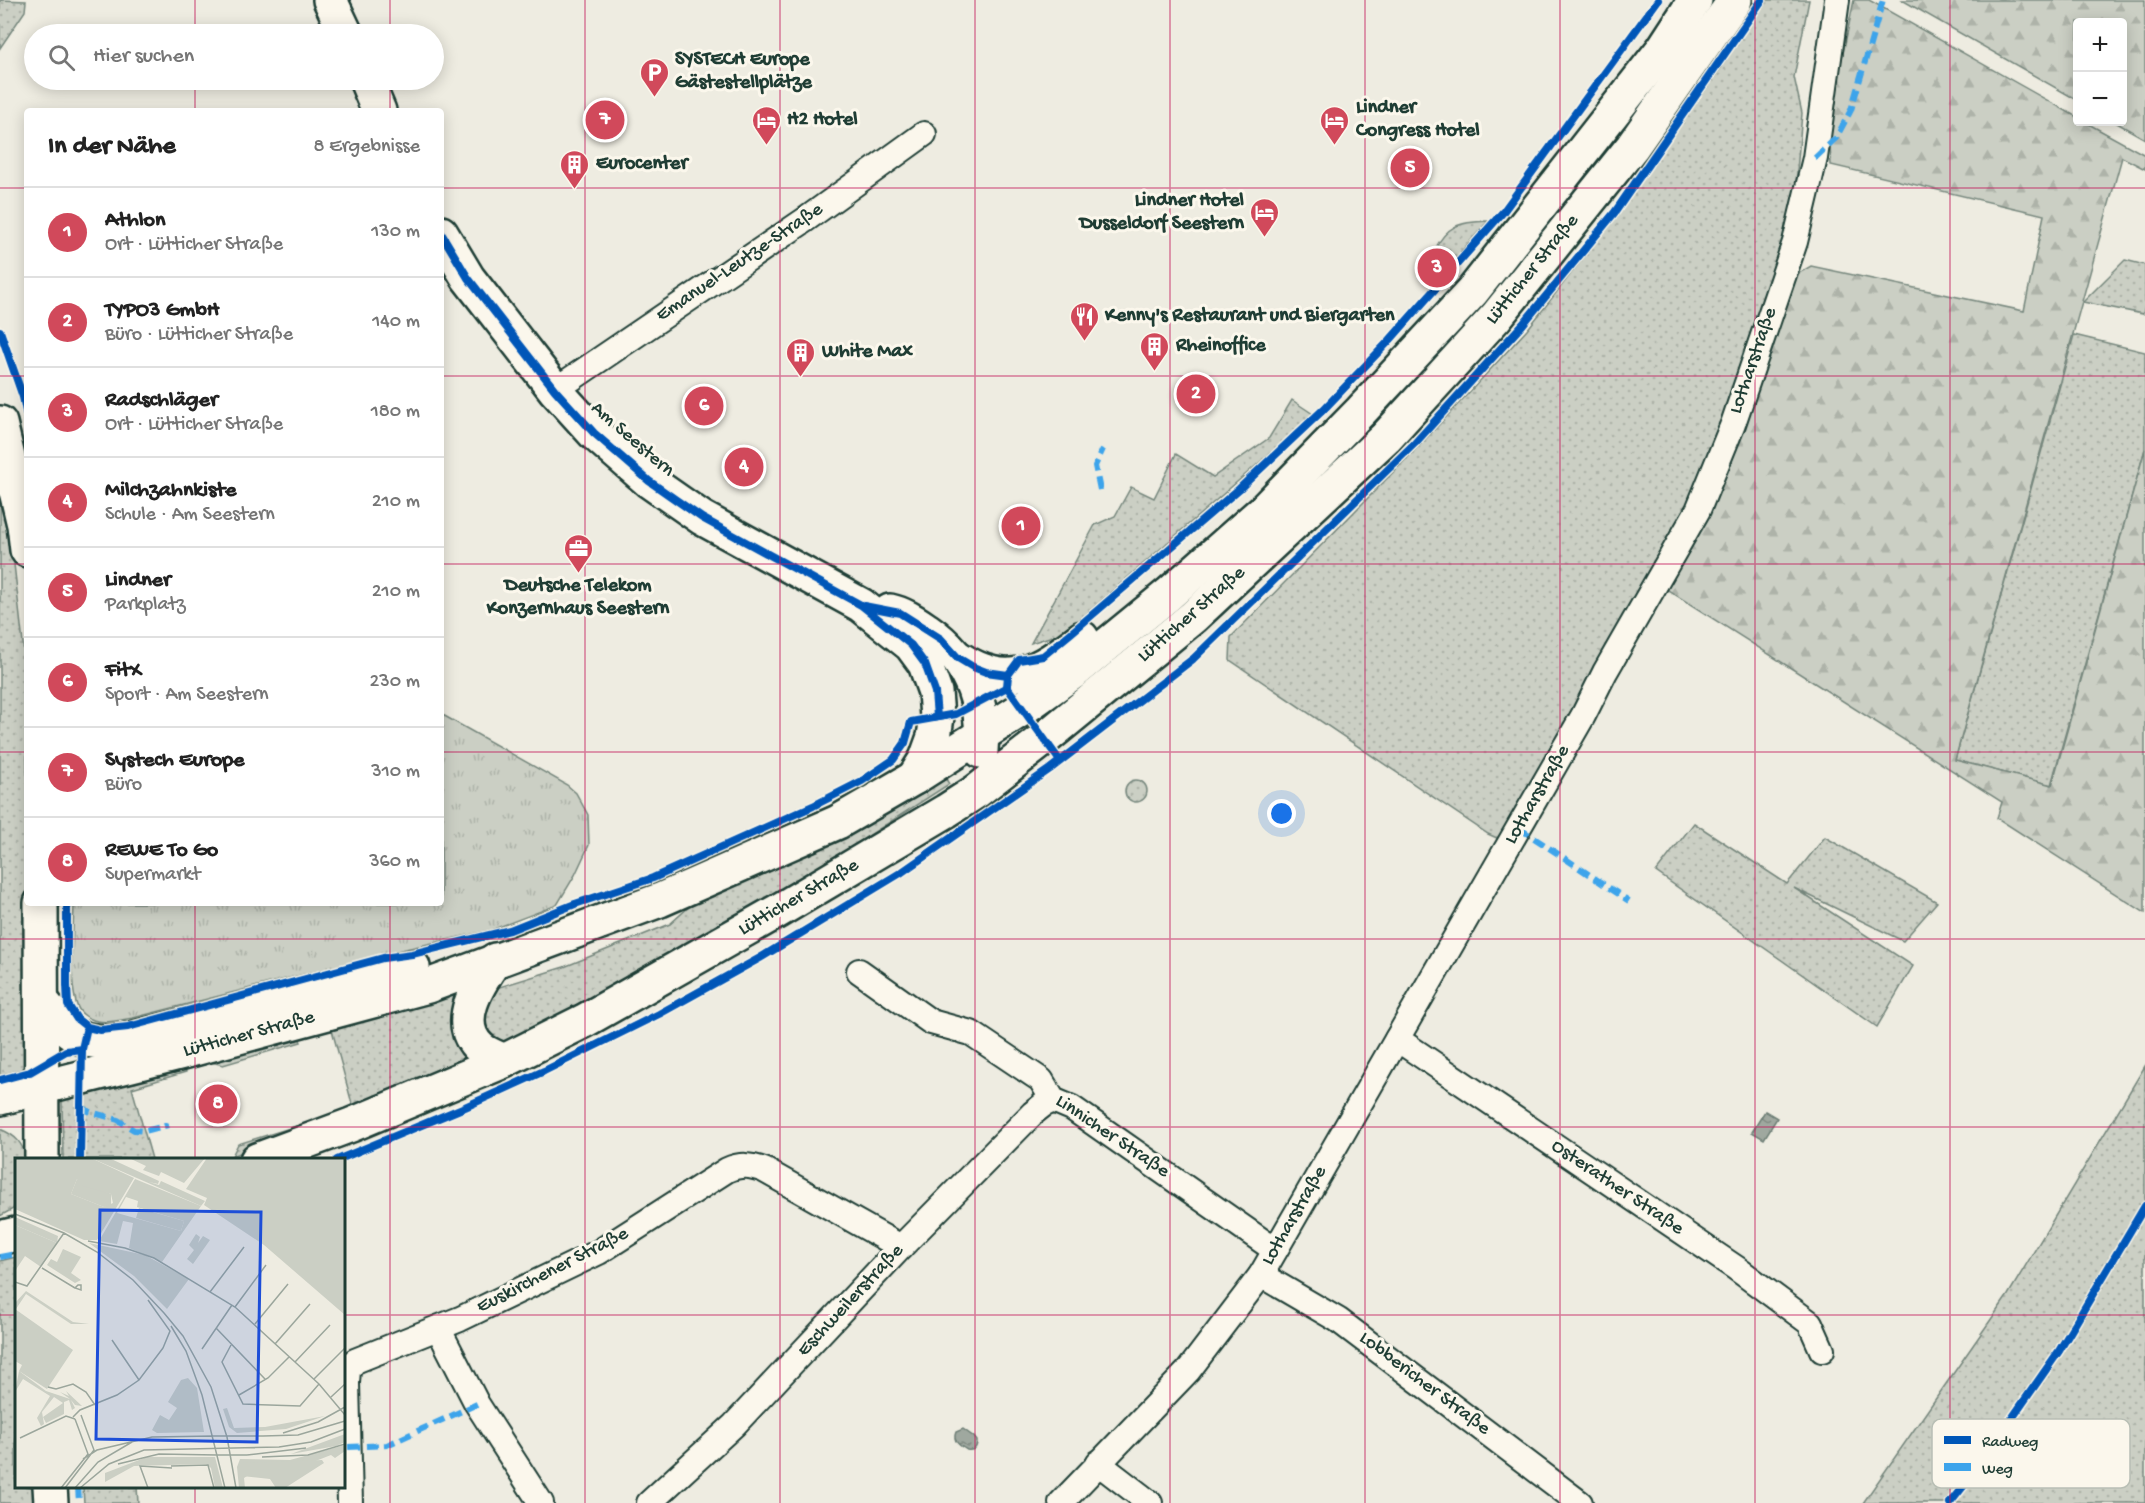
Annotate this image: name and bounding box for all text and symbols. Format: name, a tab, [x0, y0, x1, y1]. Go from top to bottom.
map controls	[2073, 18, 2127, 126]
button: +	[2073, 18, 2127, 72]
search box	[24, 24, 444, 90]
icon: search	[45, 41, 78, 74]
text: Hier suchen	[93, 44, 194, 70]
place label: SYSTECH Europe Gästestellplätze	[675, 49, 813, 95]
parking icon: SYSTECH Europe Gästestellplätze	[638, 56, 670, 98]
button: −	[2073, 72, 2127, 126]
place label: Lindner Congress Hotel	[1355, 97, 1480, 143]
pin: 7	[586, 98, 624, 142]
hotel icon: H2 Hotel	[750, 104, 782, 146]
hotel icon: Lindner Congress Hotel	[1319, 104, 1351, 146]
place label: H2 Hotel	[787, 109, 858, 132]
text: In der Nähe	[48, 132, 176, 163]
text: 8 Ergebnisse	[314, 136, 420, 159]
pin: 5	[1390, 146, 1430, 190]
building icon: Eurocenter	[559, 148, 591, 190]
place label: Eurocenter	[596, 153, 689, 176]
place label: Lindner Hotel Dusseldorf Seestern	[1078, 190, 1245, 236]
hotel icon: Lindner Hotel Dusseldorf Seestern	[1249, 196, 1281, 238]
street label: Emanuel-Leutze-Straße	[652, 198, 828, 327]
text: Athlon	[105, 208, 166, 234]
street label: Lütticher Straße	[1482, 210, 1585, 330]
text: 1	[63, 221, 72, 244]
text: 130 m	[371, 221, 420, 244]
text: Ort · Lütticher Straße	[105, 234, 283, 257]
pin: 3	[1418, 246, 1456, 290]
text: TYPO3 GmbH	[105, 298, 219, 324]
restaurant icon: Kenny's Restaurant und Biergarten	[1068, 300, 1100, 342]
street label: Lotharstraße	[1725, 304, 1783, 417]
place label: Kenny's Restaurant und Biergarten	[1104, 305, 1395, 328]
text: 2	[63, 311, 72, 334]
text: 140 m	[372, 311, 420, 334]
text: Büro · Lütticher Straße	[105, 324, 293, 347]
building icon: Rheinoffice	[1139, 330, 1171, 372]
place label: Rheinoffice	[1175, 334, 1266, 358]
building icon: White Max	[785, 336, 817, 378]
place label: White Max	[821, 341, 913, 364]
pin: 2	[1176, 372, 1216, 416]
pin: 6	[684, 384, 724, 428]
text: Radschläger	[105, 388, 218, 414]
street label: Am Seestern	[586, 398, 679, 483]
text: 3	[62, 401, 73, 424]
text: 180 m	[371, 401, 420, 424]
text: Ort · Lütticher Straße	[105, 414, 283, 437]
pin: 4	[724, 444, 764, 490]
text: Milchzahnkiste	[105, 478, 236, 504]
text: 4	[63, 491, 72, 514]
text: 210 m	[372, 491, 420, 514]
text: Schule · Am Seestern	[105, 504, 275, 527]
pin: 1	[1002, 504, 1040, 548]
office icon: Deutsche Telekom Konzernhaus Seestern	[562, 532, 594, 574]
street label: Lütticher Straße	[1133, 562, 1251, 668]
text: Lindner	[105, 568, 171, 594]
place label: Deutsche Telekom Konzernhaus Seestern	[486, 575, 670, 621]
text: 5	[62, 581, 73, 604]
text: 210 m	[372, 581, 420, 604]
text: Parkplatz	[105, 594, 185, 617]
text: FitX	[105, 658, 142, 684]
text: 6	[62, 671, 73, 694]
text: 230 m	[370, 671, 420, 694]
text: Sport · Am Seestern	[105, 684, 269, 707]
street label: Lotharstraße	[1500, 741, 1576, 849]
text: Systech Europe	[105, 748, 244, 774]
text: 7	[62, 761, 73, 784]
text: 310 m	[371, 761, 420, 784]
text: Büro	[105, 774, 142, 797]
your location	[1267, 799, 1296, 828]
text: REWE To Go	[105, 838, 218, 864]
text: 8	[62, 851, 73, 874]
text: 360 m	[369, 851, 420, 874]
street label: Lütticher Straße	[735, 854, 864, 942]
text: Supermarkt	[105, 864, 200, 887]
street label: Lütticher Straße	[181, 1006, 318, 1064]
pin: 8	[198, 1082, 238, 1126]
street label: Linnicher Straße	[1051, 1090, 1174, 1184]
street label: Osterather Straße	[1546, 1135, 1688, 1241]
inset map	[15, 1158, 345, 1488]
street label: Lotharstraße	[1257, 1162, 1333, 1270]
street label: Euskirchener Straße	[473, 1223, 633, 1319]
street label: Eschweilerstraße	[793, 1239, 909, 1362]
street label: Lobbericher Straße	[1354, 1327, 1495, 1441]
legend	[1932, 1419, 2130, 1488]
text: Radweg	[1982, 1434, 2038, 1453]
text: Weg	[1982, 1461, 2013, 1480]

